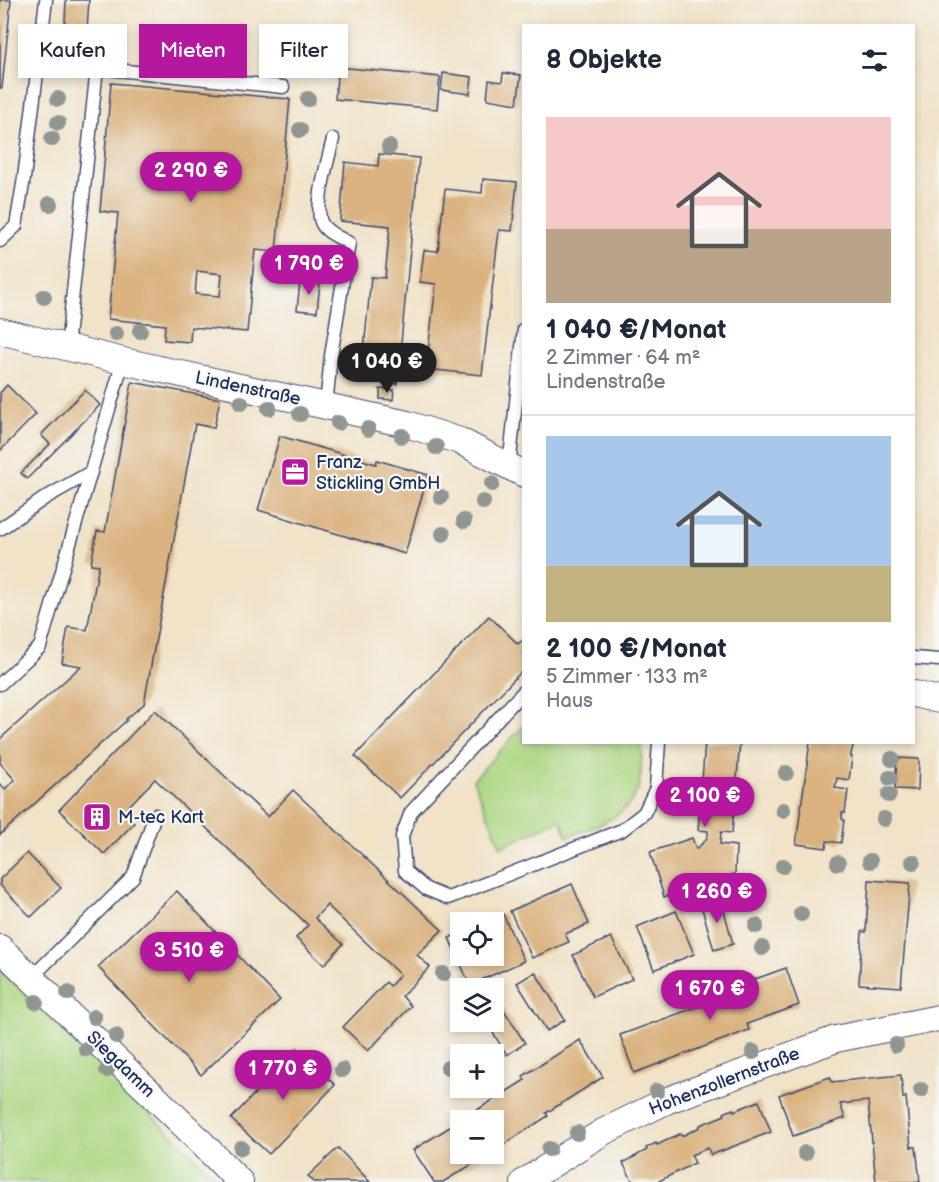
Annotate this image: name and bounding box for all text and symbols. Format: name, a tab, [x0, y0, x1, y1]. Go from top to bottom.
chip: Kaufen	[18, 24, 127, 78]
chip: Mieten	[139, 24, 247, 78]
chip: Filter	[259, 24, 348, 78]
icon: filters	[858, 44, 891, 77]
text: 8 Objekte	[546, 45, 662, 76]
pin: 2 290 €	[136, 152, 246, 203]
icon: home	[665, 156, 773, 264]
text: 2 290 €	[154, 159, 228, 183]
pin: 1 790 €	[254, 245, 364, 296]
text: 1 790 €	[274, 252, 344, 276]
text: 1 040 €/Monat	[546, 315, 726, 346]
pin: 1 040 €	[332, 343, 442, 394]
text: 2 Zimmer · 64 m²	[546, 346, 700, 370]
text: 1 040 €	[352, 350, 423, 374]
street label: Lindenstraße	[193, 367, 303, 410]
text: Lindenstraße	[546, 370, 665, 394]
place label: Franz Stickling GmbH	[316, 452, 441, 494]
office icon: Franz Stickling GmbH	[279, 456, 311, 488]
icon: home	[665, 475, 773, 583]
text: 2 100 €/Monat	[546, 634, 726, 665]
text: 5 Zimmer · 133 m²	[546, 665, 708, 689]
text: Haus	[546, 689, 593, 713]
pin: 2 100 €	[650, 777, 760, 828]
text: 2 100 €	[669, 784, 741, 808]
building icon: M-tec Kart	[81, 801, 113, 833]
place label: M-tec Kart	[118, 807, 205, 828]
pin: 1 260 €	[662, 873, 772, 924]
text: 1 260 €	[682, 880, 752, 904]
map controls	[450, 912, 504, 1164]
button: locate	[450, 912, 504, 966]
pin: 3 510 €	[134, 932, 244, 983]
text: 3 510 €	[154, 939, 224, 963]
pin: 1 670 €	[655, 970, 765, 1021]
text: 1 670 €	[675, 977, 745, 1001]
button: layers	[450, 978, 504, 1032]
street label: Siegdamm	[82, 1027, 159, 1102]
street label: Hohenzollernstraße	[646, 1043, 803, 1120]
button: +	[450, 1044, 504, 1098]
pin: 1 770 €	[228, 1050, 338, 1101]
text: 1 770 €	[249, 1057, 317, 1081]
button: −	[450, 1110, 504, 1164]

